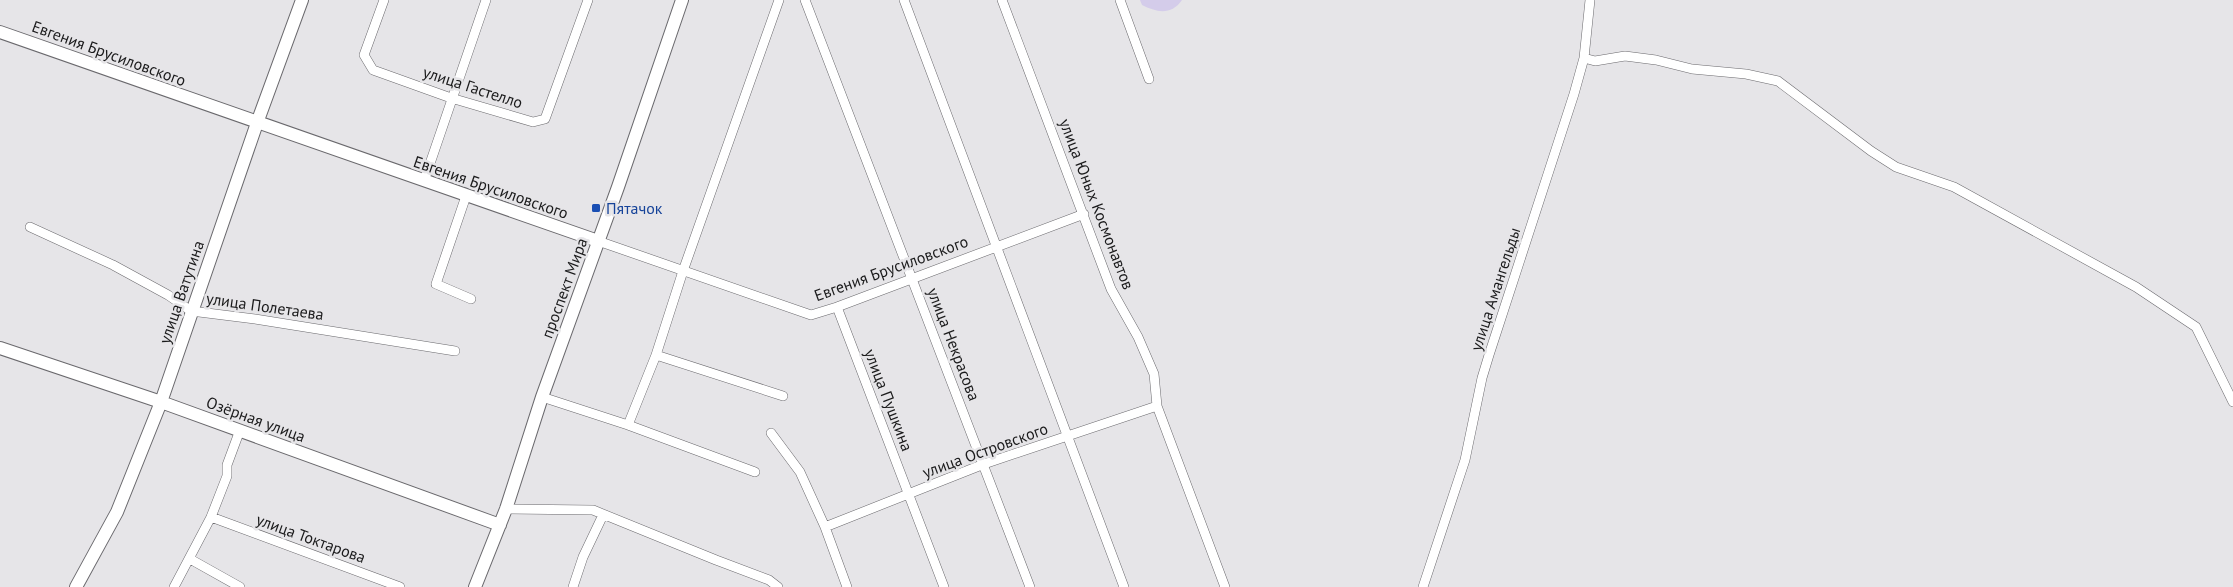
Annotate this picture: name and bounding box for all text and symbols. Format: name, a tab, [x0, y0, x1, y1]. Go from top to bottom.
street label: Евгения Брусиловского	[29, 16, 189, 90]
street label: улица Гастелло	[421, 61, 525, 113]
street label: улица Юных Космонавтов	[1055, 116, 1139, 292]
street label: Евгения Брусиловского	[411, 151, 571, 223]
place label: Пятачок	[606, 198, 663, 218]
marker: Пятачок	[590, 202, 602, 214]
street label: улица Амангельды	[1466, 225, 1524, 353]
street label: Евгения Брусиловского	[811, 231, 971, 305]
street label: проспект Мира	[537, 235, 591, 341]
street label: улица Ватутина	[154, 238, 208, 346]
street label: улица Некрасова	[923, 285, 985, 403]
street label: улица Полетаева	[205, 288, 325, 324]
street label: улица Пушкина	[860, 346, 918, 454]
street label: Озёрная улица	[204, 392, 308, 446]
street label: улица Островского	[920, 418, 1050, 482]
street label: улица Токтарова	[254, 509, 368, 567]

